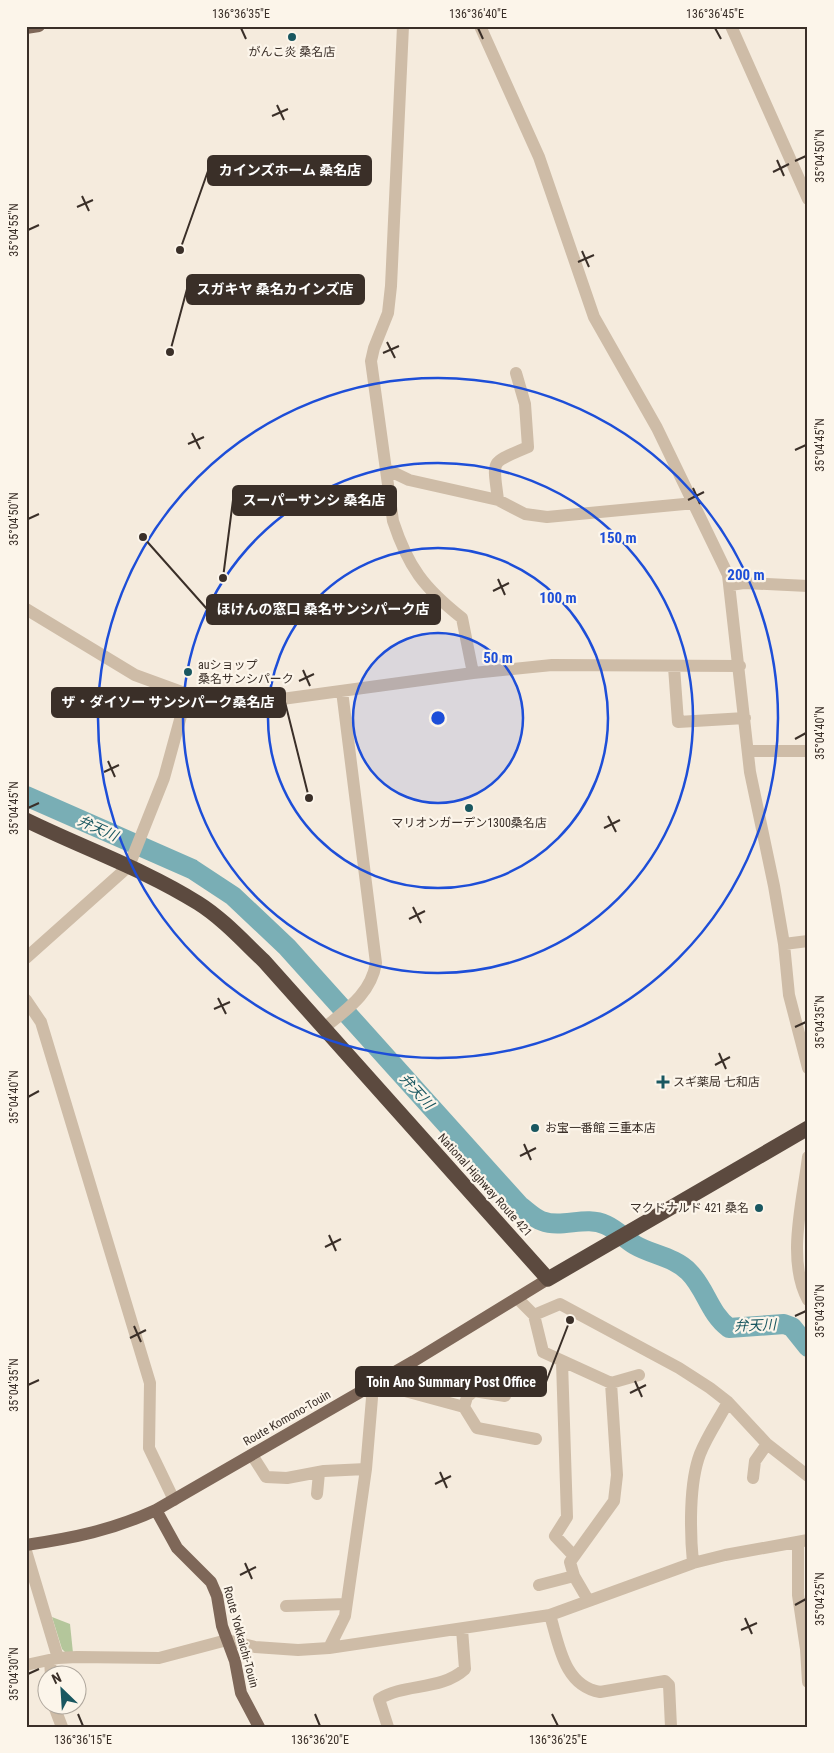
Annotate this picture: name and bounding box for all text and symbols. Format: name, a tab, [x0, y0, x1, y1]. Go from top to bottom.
text: 136°36'35"E	[212, 7, 270, 21]
text: 136°36'40"E	[449, 7, 507, 21]
text: 136°36'45"E	[686, 7, 744, 21]
marker: がんこ炎 桑名店	[286, 31, 298, 43]
place label: がんこ炎 桑名店	[249, 45, 335, 59]
text: 35°04'50"N	[813, 129, 827, 183]
callout: カインズホーム 桑名店	[208, 156, 371, 185]
text: カインズホーム 桑名店	[219, 162, 361, 178]
text: 35°04'55"N	[7, 203, 21, 257]
callout: スガキヤ 桑名カインズ店	[187, 275, 364, 304]
text: スガキヤ 桑名カインズ店	[197, 281, 353, 297]
text: 35°04'45"N	[813, 418, 827, 472]
callout: スーパーサンシ 桑名店	[233, 486, 396, 515]
text: 35°04'50"N	[7, 492, 21, 546]
text: スーパーサンシ 桑名店	[243, 492, 385, 508]
text: 150 m	[599, 529, 637, 547]
text: 200 m	[727, 566, 765, 584]
text: 100 m	[539, 589, 577, 607]
callout: ほけんの窓口 桑名サンシパーク店	[207, 595, 440, 624]
text: ほけんの窓口 桑名サンシパーク店	[217, 601, 429, 617]
text: 50 m	[483, 649, 513, 667]
place label: auショップ 桑名サンシパーク	[198, 658, 294, 686]
marker: auショップ 桑名サンシパーク	[182, 666, 194, 678]
callout: ザ・ダイソー サンシパーク桑名店	[52, 688, 285, 717]
text: ザ・ダイソー サンシパーク桑名店	[62, 694, 274, 710]
text: 35°04'40"N	[813, 706, 827, 760]
centre of rings	[429, 709, 447, 727]
text: 35°04'45"N	[7, 781, 21, 835]
marker: マリオンガーデン1300桑名店	[463, 802, 475, 814]
water label: 弁天川	[76, 812, 122, 845]
place label: マリオンガーデン1300桑名店	[391, 816, 547, 830]
text: 35°04'35"N	[813, 995, 827, 1049]
text: 35°04'40"N	[7, 1070, 21, 1124]
water label: 弁天川	[397, 1070, 438, 1113]
place label: スギ薬局 七和店	[673, 1075, 760, 1089]
marker: スギ薬局 七和店	[657, 1076, 669, 1088]
place label: お宝一番館 三重本店	[545, 1121, 656, 1135]
marker: お宝一番館 三重本店	[529, 1122, 541, 1134]
street label: National Highway Route 421	[435, 1131, 535, 1239]
place label: マクドナルド 421 桑名	[630, 1201, 749, 1215]
marker: マクドナルド 421 桑名	[753, 1202, 765, 1214]
text: 35°04'30"N	[813, 1284, 827, 1338]
water label: 弁天川	[734, 1316, 778, 1334]
text: 35°04'35"N	[7, 1358, 21, 1412]
callout: Toin Ano Summary Post Office	[356, 1367, 546, 1396]
text: Toin Ano Summary Post Office	[366, 1374, 536, 1390]
street label: Route Komono-Touin	[241, 1387, 333, 1449]
text: 35°04'25"N	[813, 1572, 827, 1626]
street label: Route Yokkaichi-Touin	[221, 1585, 261, 1689]
text: 35°04'30"N	[7, 1647, 21, 1701]
north arrow	[38, 1666, 88, 1716]
text: N	[49, 1669, 64, 1687]
text: 136°36'15"E	[54, 1733, 112, 1747]
text: 136°36'20"E	[291, 1733, 349, 1747]
text: 136°36'25"E	[529, 1733, 587, 1747]

